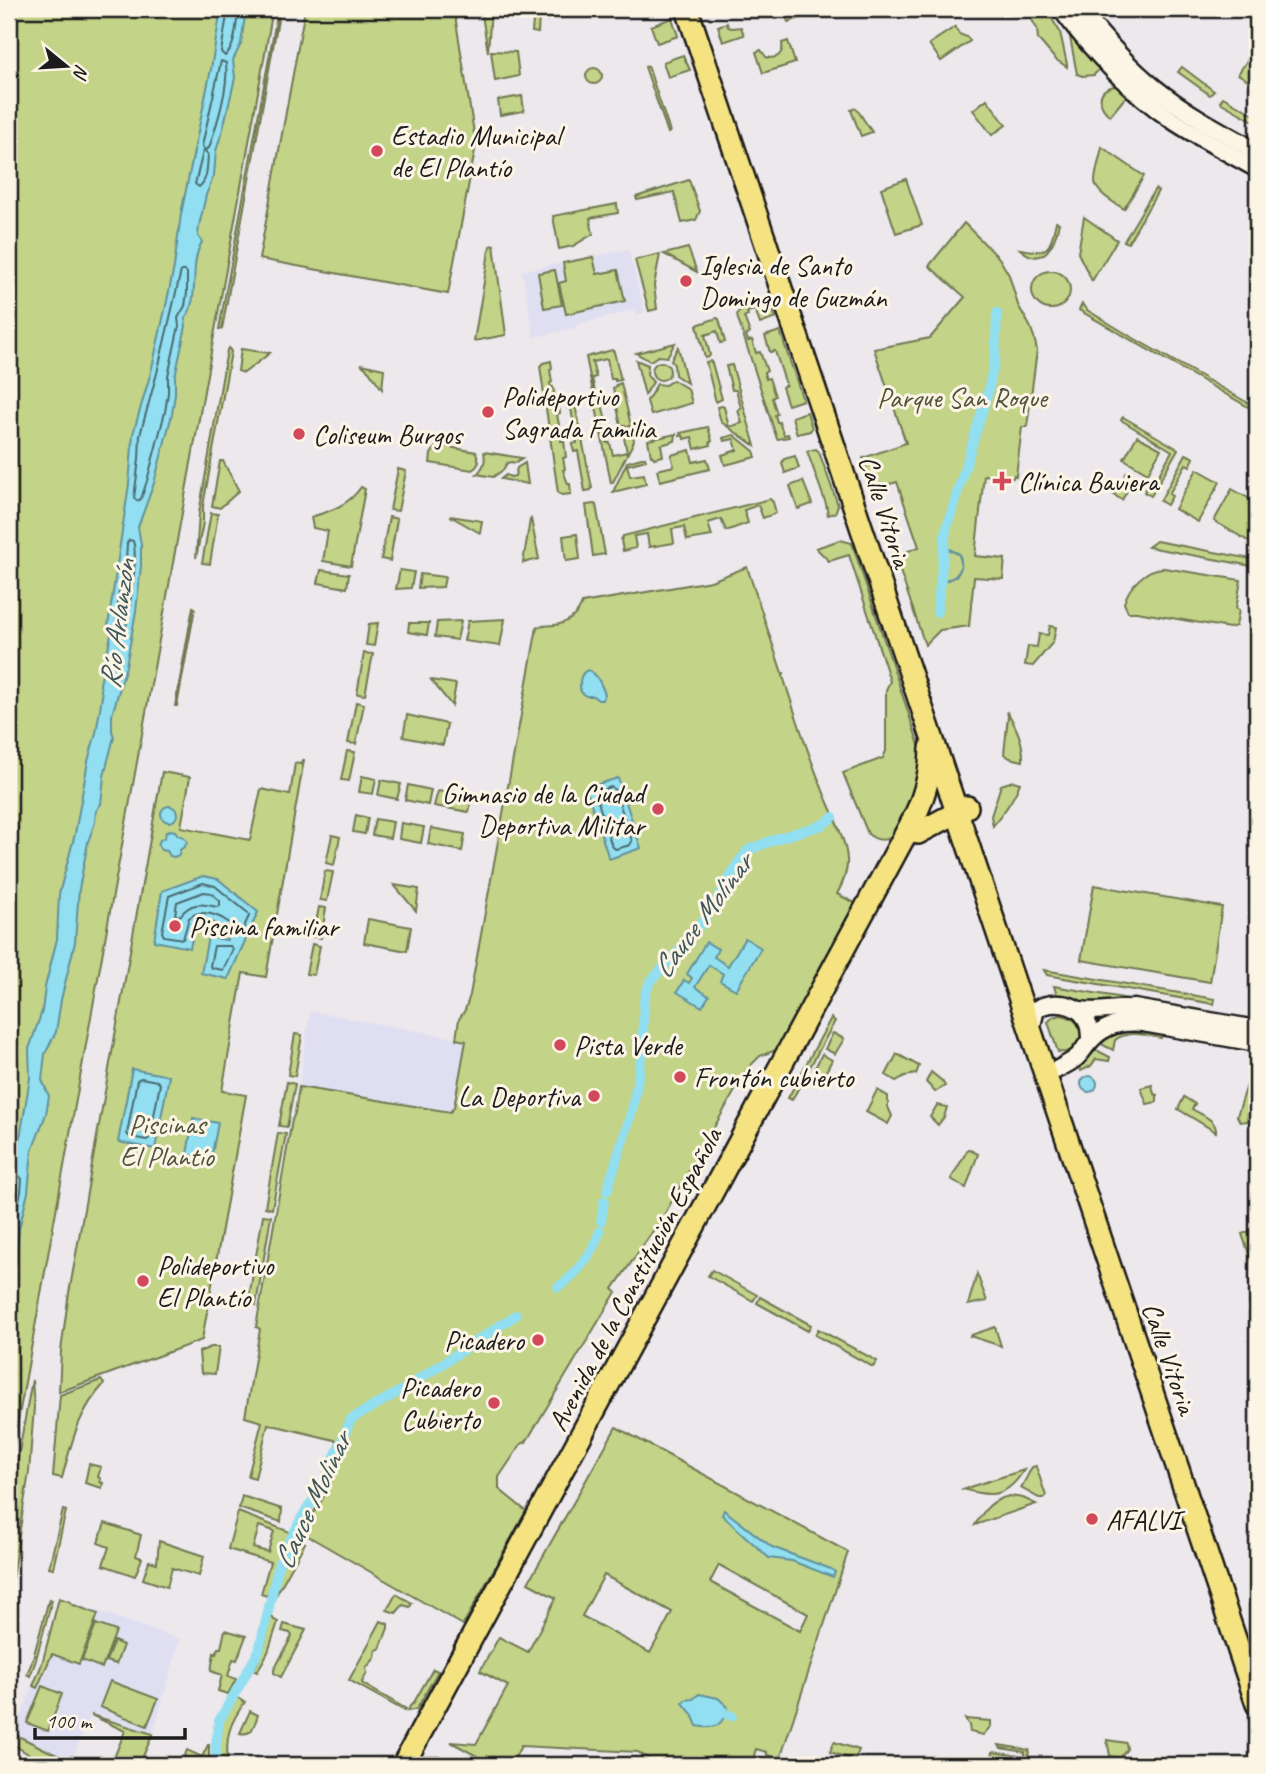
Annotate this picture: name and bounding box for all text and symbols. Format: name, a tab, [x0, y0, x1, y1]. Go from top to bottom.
north arrow	[32, 32, 102, 102]
text: N	[67, 62, 94, 83]
place label: Estadio Municipal de El Plantío	[391, 118, 566, 185]
marker: Estadio Municipal de El Plantío	[369, 143, 385, 159]
place label: Iglesia de Santo Domingo de Guzmán	[700, 248, 888, 315]
marker: Iglesia de Santo Domingo de Guzmán	[678, 273, 694, 289]
place label: Polideportivo Sagrada Familia	[502, 379, 657, 446]
park label: Parque San Roque	[877, 380, 1049, 415]
marker: Polideportivo Sagrada Familia	[480, 404, 496, 420]
place label: Coliseum Burgos	[313, 417, 464, 452]
marker: Coliseum Burgos	[291, 426, 307, 442]
street label: Calle Vitoria	[851, 451, 921, 574]
place label: Clínica Baviera	[1018, 464, 1161, 499]
marker: Clínica Baviera	[992, 471, 1012, 491]
water label: Río Arlanzón	[90, 555, 144, 690]
place label: Gimnasio de la Ciudad Deportiva Militar	[442, 776, 648, 843]
marker: Gimnasio de la Ciudad Deportiva Militar	[650, 801, 666, 817]
water label: Cauce Molinar	[643, 842, 764, 986]
place label: Piscina familiar	[189, 909, 341, 944]
marker: Piscina familiar	[167, 918, 183, 934]
place label: Pista Verde	[574, 1028, 683, 1063]
marker: Pista Verde	[552, 1037, 568, 1053]
place label: Frontón cubierto	[694, 1060, 856, 1095]
marker: Frontón cubierto	[672, 1069, 688, 1085]
place label: La Deportiva	[458, 1079, 582, 1114]
marker: La Deportiva	[586, 1088, 602, 1104]
park label: Piscinas El Plantío	[120, 1107, 216, 1174]
street label: Avenida de la Constitución Española	[540, 1120, 730, 1437]
place label: Polideportivo El Plantío	[157, 1248, 275, 1315]
marker: Polideportivo El Plantío	[135, 1273, 151, 1289]
street label: Calle Vitoria	[1134, 1298, 1206, 1421]
place label: Picadero	[444, 1323, 526, 1358]
marker: Picadero	[530, 1332, 546, 1348]
place label: Picadero Cubierto	[400, 1370, 482, 1437]
marker: Picadero Cubierto	[486, 1395, 502, 1411]
water label: Cauce Molinar	[264, 1422, 362, 1575]
place label: AFALVI	[1106, 1502, 1186, 1537]
marker: AFALVI	[1084, 1511, 1100, 1527]
scale bar	[35, 1697, 186, 1741]
text: 100 m	[46, 1708, 93, 1734]

